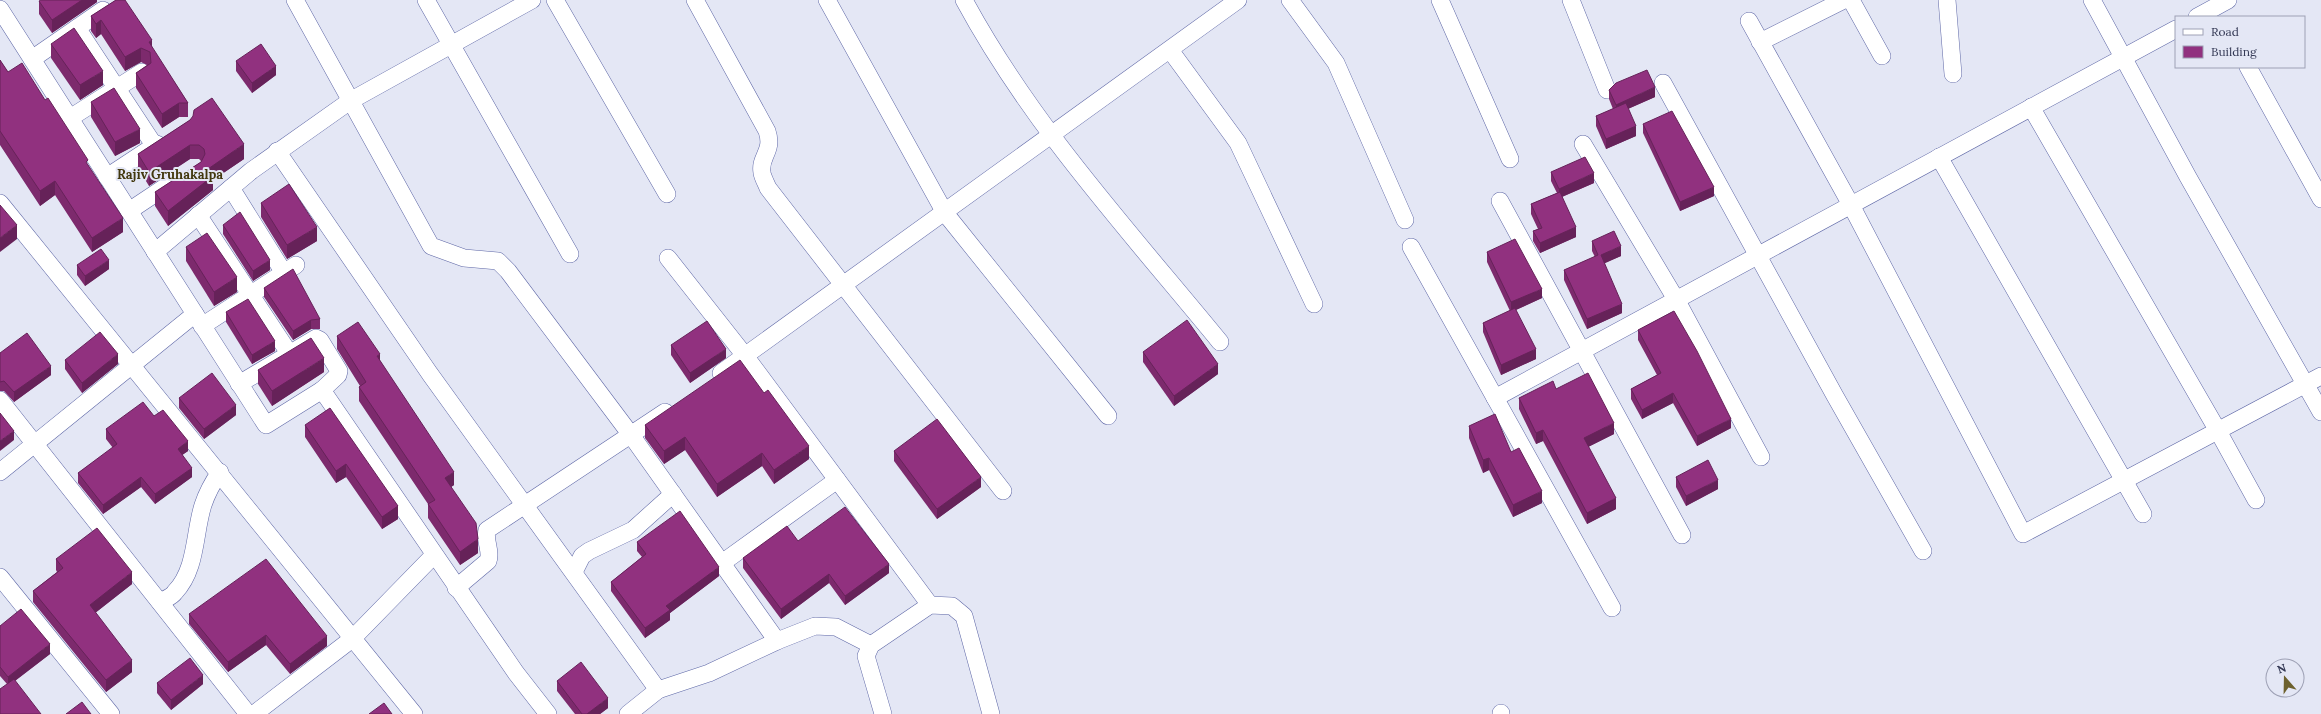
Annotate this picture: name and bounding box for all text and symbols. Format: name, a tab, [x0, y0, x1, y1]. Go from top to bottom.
legend	[2175, 16, 2305, 68]
text: Road	[2211, 24, 2239, 39]
text: Building	[2211, 44, 2257, 59]
district label: Rajiv Gruhakalpa	[117, 166, 223, 183]
north arrow	[2265, 658, 2305, 698]
text: N	[2275, 660, 2288, 677]

